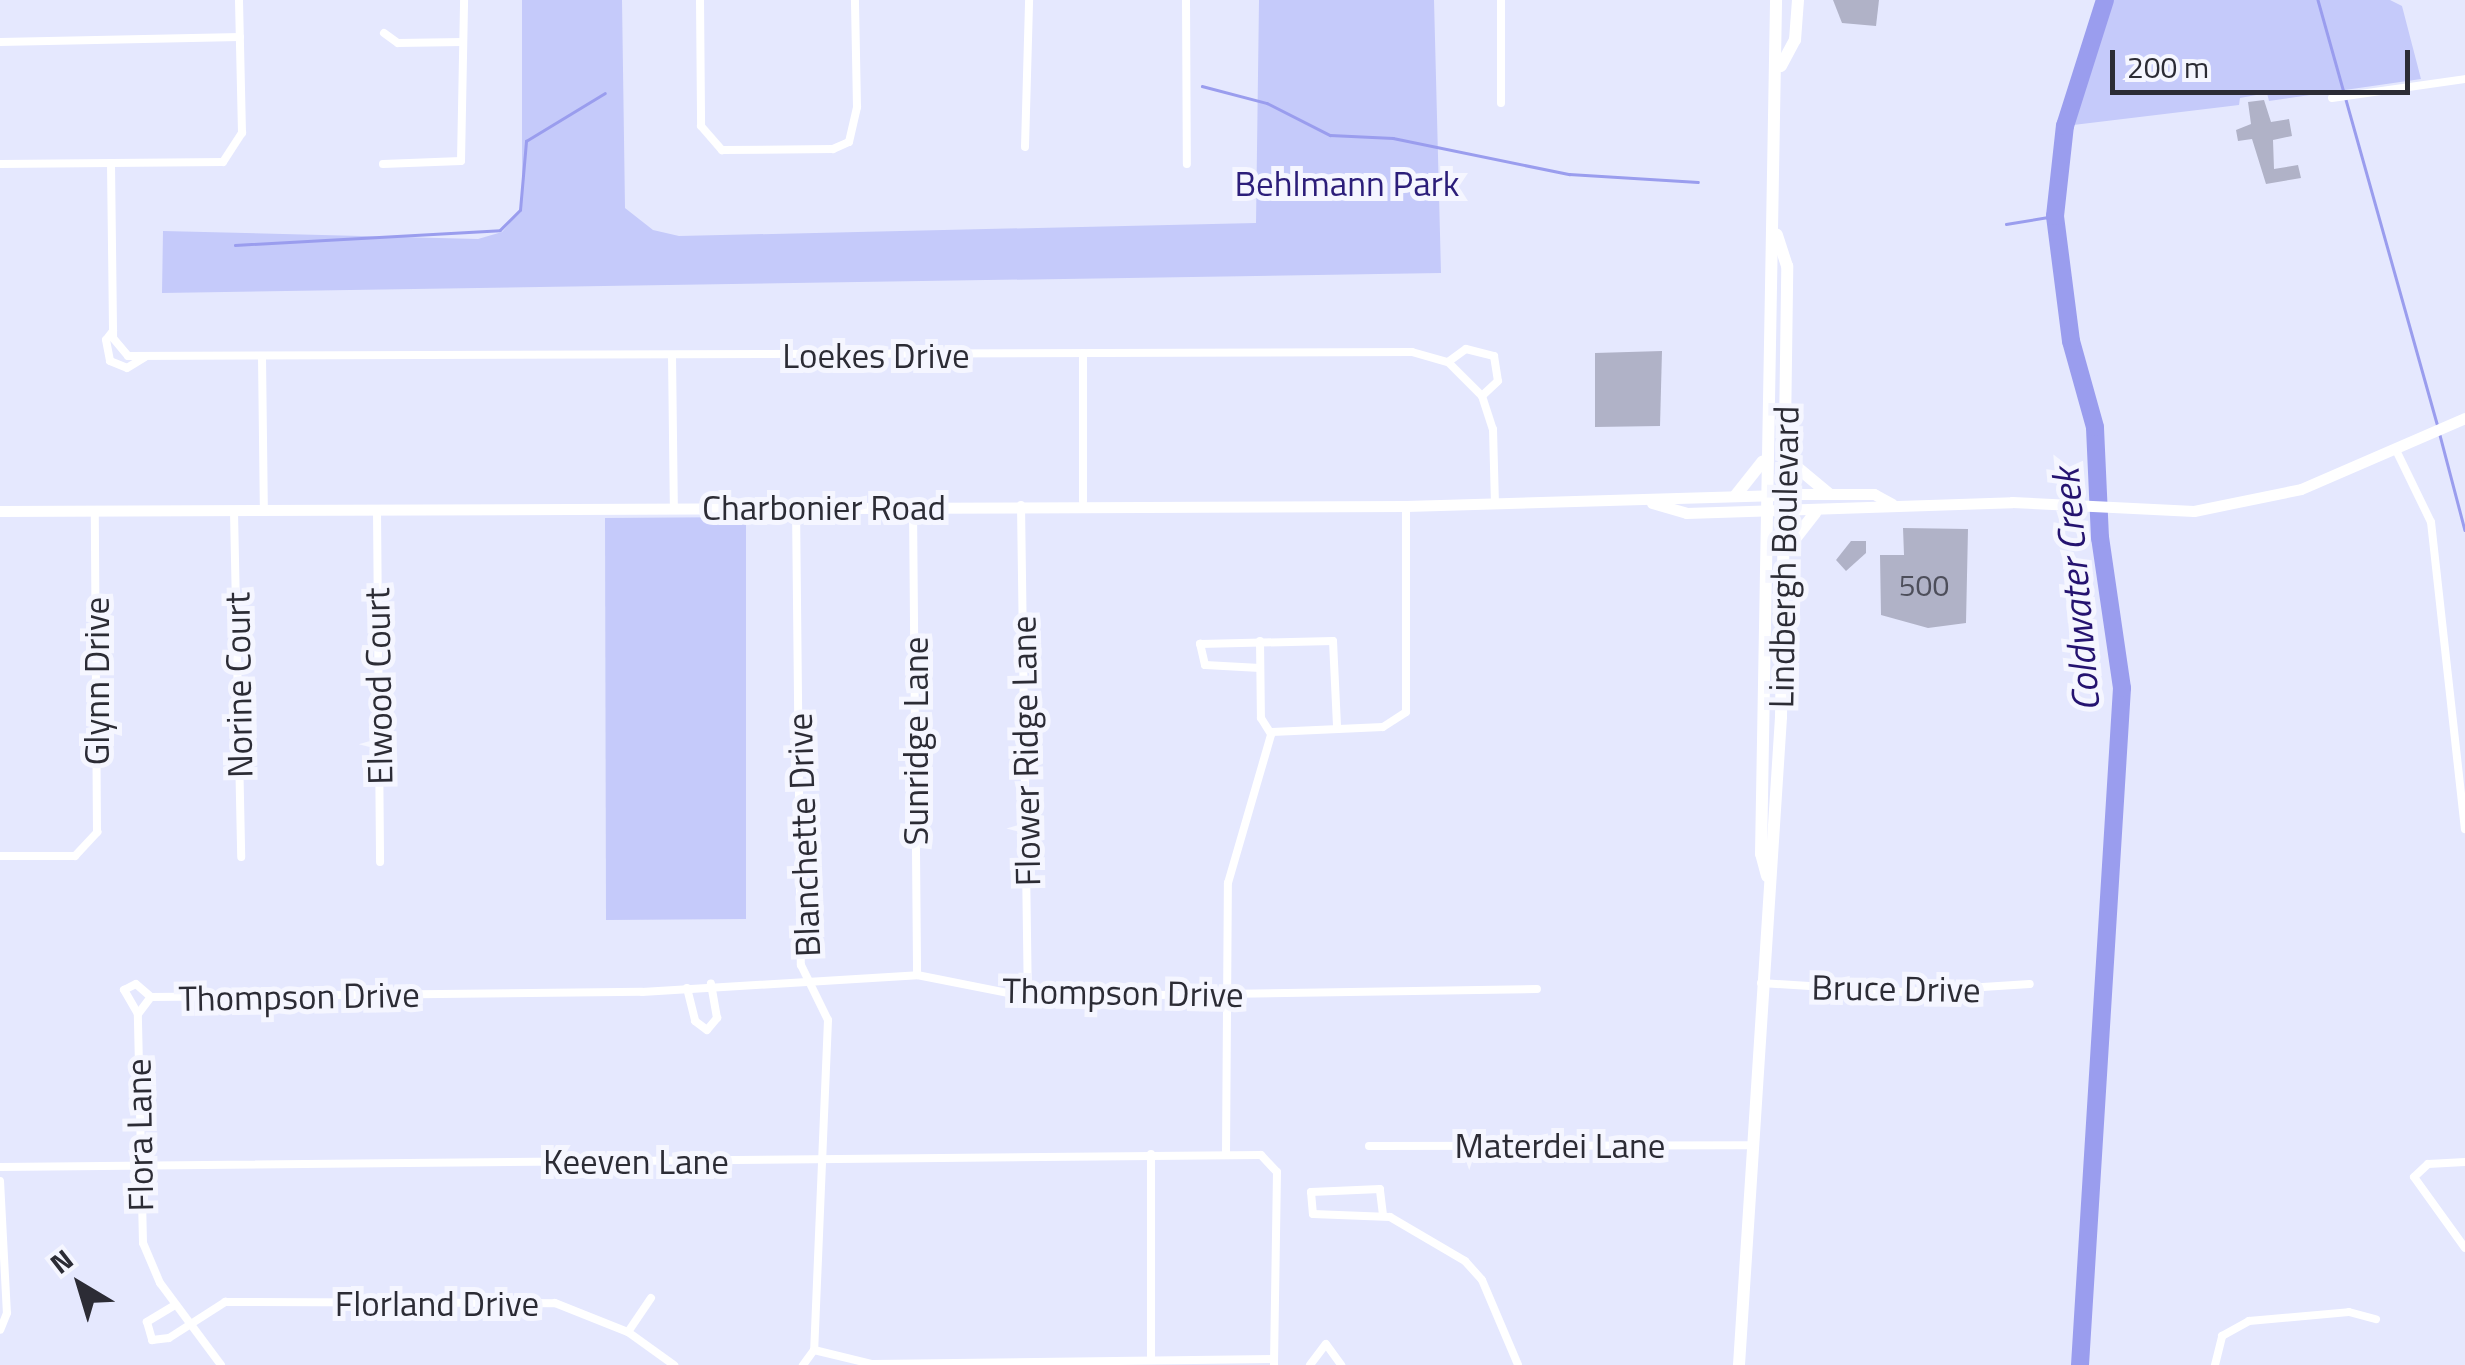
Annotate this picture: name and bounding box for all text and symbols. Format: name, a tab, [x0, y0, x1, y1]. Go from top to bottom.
scale bar	[2115, 30, 2415, 92]
text: 200 m	[2127, 44, 2209, 90]
park label: Behlmann Park	[1234, 162, 1460, 204]
street label: Loekes Drive	[782, 334, 970, 376]
street label: Lindbergh Boulevard	[1759, 405, 1807, 709]
water label: Coldwater Creek	[2043, 467, 2109, 713]
street label: Charbonier Road	[702, 486, 946, 528]
house number: 500	[1899, 567, 1949, 603]
street label: Elwood Court	[355, 587, 401, 785]
street label: Norine Court	[215, 592, 261, 778]
street label: Glynn Drive	[75, 597, 117, 765]
street label: Flower Ridge Lane	[1002, 615, 1048, 887]
street label: Sunridge Lane	[894, 637, 936, 845]
street label: Blanchette Drive	[778, 712, 828, 958]
street label: Bruce Drive	[1811, 966, 1981, 1010]
street label: Thompson Drive	[1002, 969, 1244, 1015]
street label: Thompson Drive	[178, 973, 420, 1019]
street label: Flora Lane	[117, 1058, 161, 1212]
street label: Materdei Lane	[1455, 1124, 1665, 1166]
street label: Keeven Lane	[543, 1140, 729, 1182]
north arrow	[30, 1235, 130, 1335]
text: N	[40, 1238, 82, 1284]
street label: Florland Drive	[335, 1282, 539, 1324]

